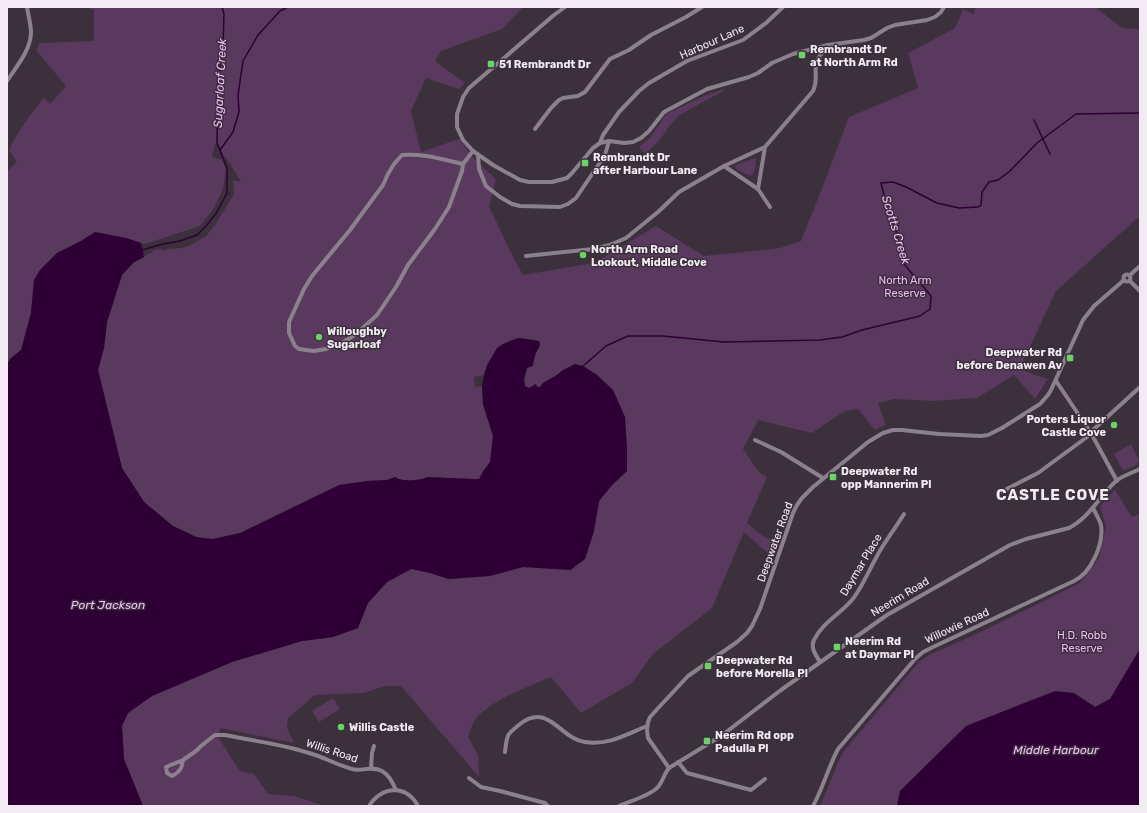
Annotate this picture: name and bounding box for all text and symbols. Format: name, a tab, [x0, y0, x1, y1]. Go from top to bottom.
street label: Harbour Lane	[678, 22, 746, 62]
water label: Sugarloaf Creek	[211, 37, 229, 128]
place label: Rembrandt Dr at North Arm Rd	[810, 43, 898, 69]
marker: Rembrandt Dr at North Arm Rd	[797, 50, 807, 60]
place label: 51 Rembrandt Dr	[499, 58, 591, 71]
marker: 51 Rembrandt Dr	[486, 59, 496, 69]
place label: Rembrandt Dr after Harbour Lane	[593, 151, 698, 177]
marker: Rembrandt Dr after Harbour Lane	[580, 158, 590, 168]
water label: Scotts Creek	[879, 194, 913, 267]
place label: North Arm Road Lookout, Middle Cove	[591, 243, 707, 269]
marker: North Arm Road Lookout, Middle Cove	[578, 250, 588, 260]
park label: North Arm Reserve	[879, 274, 932, 300]
place label: Willoughby Sugarloaf	[327, 325, 387, 351]
marker: Willoughby Sugarloaf	[314, 332, 324, 342]
place label: Deepwater Rd before Denawen Av	[957, 346, 1062, 372]
marker: Deepwater Rd before Denawen Av	[1065, 353, 1075, 363]
place label: Porters Liquor Castle Cove	[1026, 413, 1106, 439]
marker: Porters Liquor Castle Cove	[1109, 420, 1119, 430]
place label: Deepwater Rd opp Mannerim Pl	[841, 465, 931, 491]
marker: Deepwater Rd opp Mannerim Pl	[828, 472, 838, 482]
district label: CASTLE COVE	[996, 486, 1110, 504]
street label: Deepwater Road	[755, 500, 795, 584]
street label: Daymar Place	[837, 532, 885, 598]
street label: Neerim Road	[869, 575, 931, 619]
water label: Port Jackson	[71, 598, 145, 612]
street label: Willowie Road	[923, 605, 991, 647]
park label: H.D. Robb Reserve	[1057, 629, 1107, 655]
place label: Neerim Rd at Daymar Pl	[845, 635, 914, 661]
marker: Neerim Rd at Daymar Pl	[832, 642, 842, 652]
place label: Deepwater Rd before Morella Pl	[716, 654, 808, 680]
marker: Deepwater Rd before Morella Pl	[703, 661, 713, 671]
place label: Willis Castle	[349, 721, 415, 734]
marker: Willis Castle	[336, 722, 346, 732]
place label: Neerim Rd opp Padulla Pl	[715, 729, 794, 755]
street label: Willis Road	[304, 736, 360, 766]
marker: Neerim Rd opp Padulla Pl	[702, 736, 712, 746]
water label: Middle Harbour	[1013, 743, 1099, 757]

